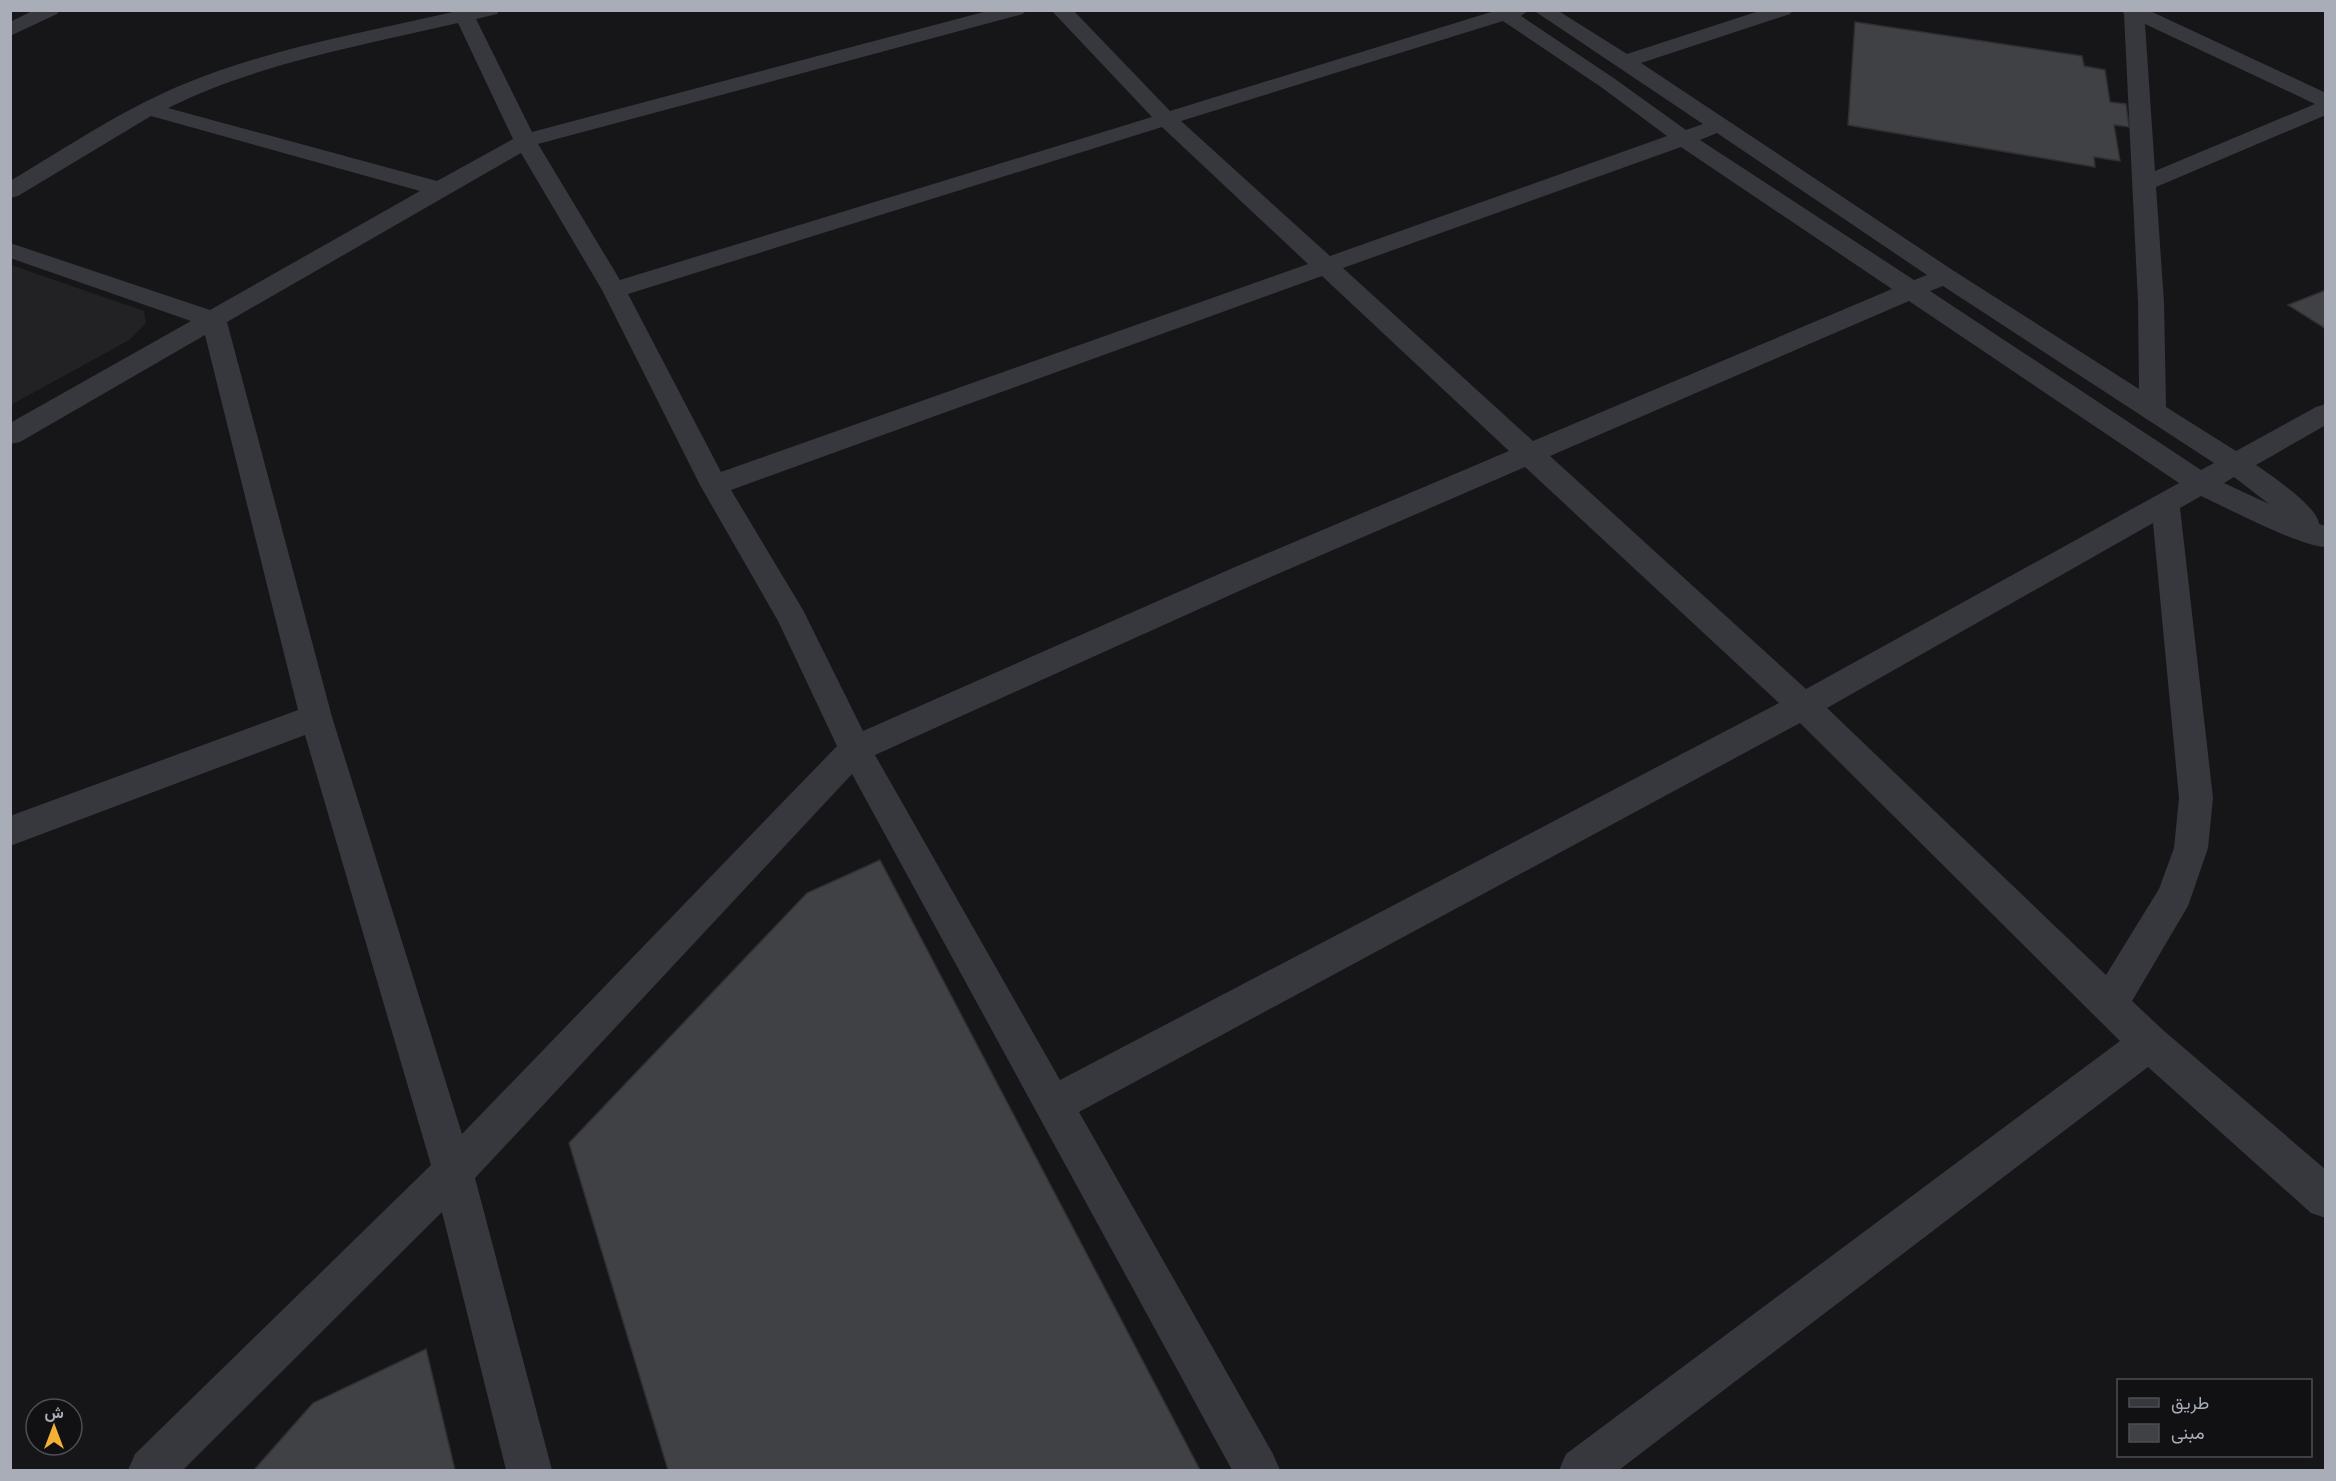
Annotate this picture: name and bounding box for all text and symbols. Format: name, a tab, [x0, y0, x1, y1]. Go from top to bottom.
legend	[2117, 1379, 2312, 1457]
text: طريق	[2171, 1391, 2209, 1414]
north arrow	[24, 1397, 84, 1457]
text: ش	[44, 1402, 64, 1422]
text: مبنى	[2171, 1421, 2205, 1444]

